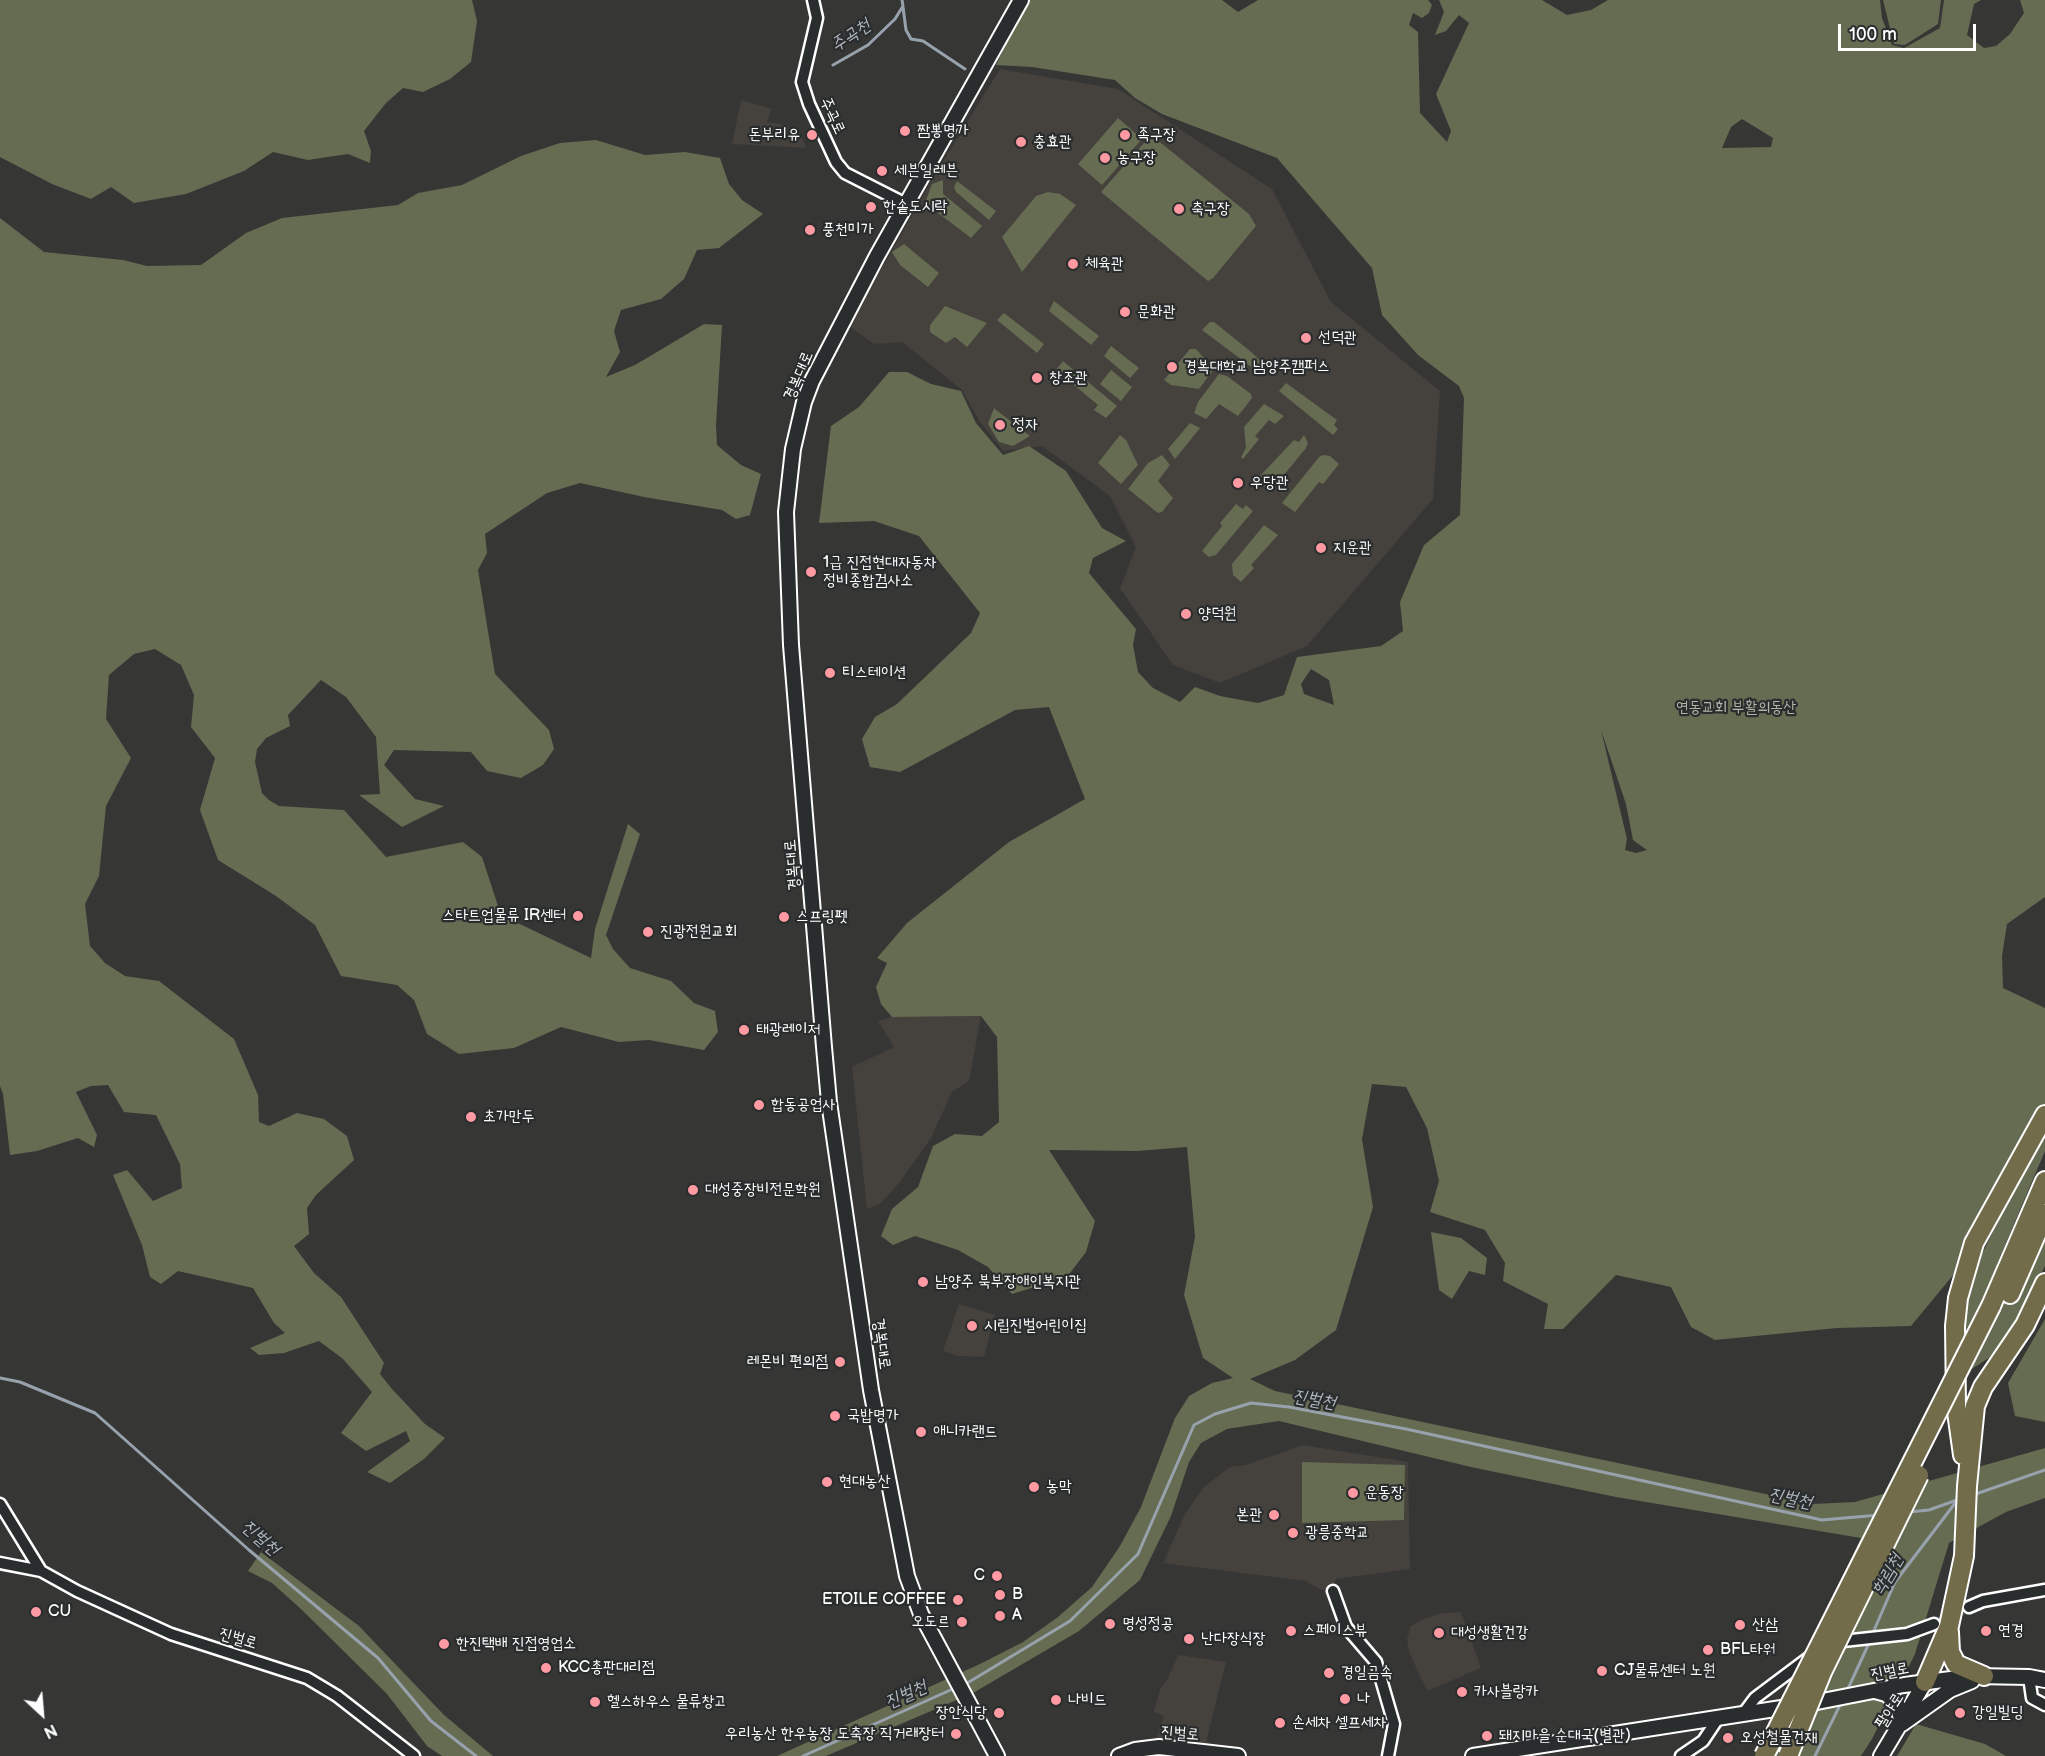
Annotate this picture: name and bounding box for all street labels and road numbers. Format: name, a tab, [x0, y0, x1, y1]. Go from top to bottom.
street label: 주곡로	[815, 94, 849, 138]
street label: 경복대로	[780, 349, 818, 403]
street label: 경복대로	[781, 839, 805, 891]
street label: 경복대로	[868, 1317, 894, 1371]
street label: 진벌로	[217, 1624, 259, 1654]
street label: 진벌로	[1869, 1659, 1911, 1685]
street label: 팔야로	[1872, 1690, 1908, 1732]
street label: 진벌로	[1160, 1723, 1200, 1745]

